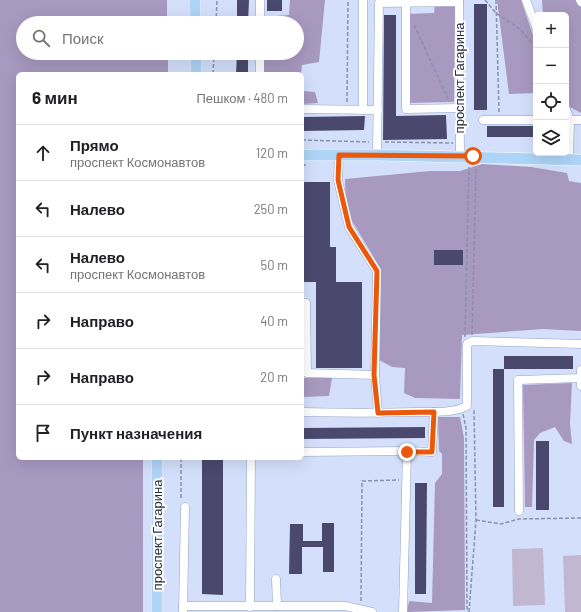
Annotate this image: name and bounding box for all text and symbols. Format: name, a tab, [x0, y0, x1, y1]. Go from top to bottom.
map controls	[533, 12, 569, 156]
button: +	[533, 12, 569, 48]
search box	[16, 16, 304, 60]
street label: проспект Гагарина	[451, 22, 467, 133]
icon: search	[30, 27, 52, 49]
text: Поиск	[62, 29, 104, 47]
button: −	[533, 48, 569, 84]
button: locate	[533, 84, 569, 120]
text: 6 мин	[32, 87, 78, 107]
text: Пешком · 480 m	[196, 90, 288, 106]
button: layers	[533, 120, 569, 156]
text: Прямо	[70, 136, 119, 154]
icon: ahead	[32, 142, 54, 164]
text: 120 m	[256, 145, 288, 161]
route start	[464, 147, 482, 165]
text: проспект Космонавтов	[70, 154, 205, 170]
icon: left	[32, 198, 54, 220]
text: Налево	[70, 200, 125, 218]
text: 250 m	[254, 201, 288, 217]
text: Налево	[70, 248, 125, 266]
icon: left	[32, 254, 54, 276]
text: 50 m	[261, 257, 288, 273]
text: проспект Космонавтов	[70, 266, 205, 282]
icon: right	[32, 310, 54, 332]
text: Направо	[70, 312, 134, 330]
text: 40 m	[260, 313, 288, 329]
icon: right	[32, 366, 54, 388]
text: Направо	[70, 368, 134, 386]
text: 20 m	[260, 369, 288, 385]
icon: arrive	[32, 422, 54, 444]
text: Пункт назначения	[70, 424, 202, 442]
route end	[398, 443, 416, 461]
street label: проспект Гагарина	[149, 479, 165, 590]

